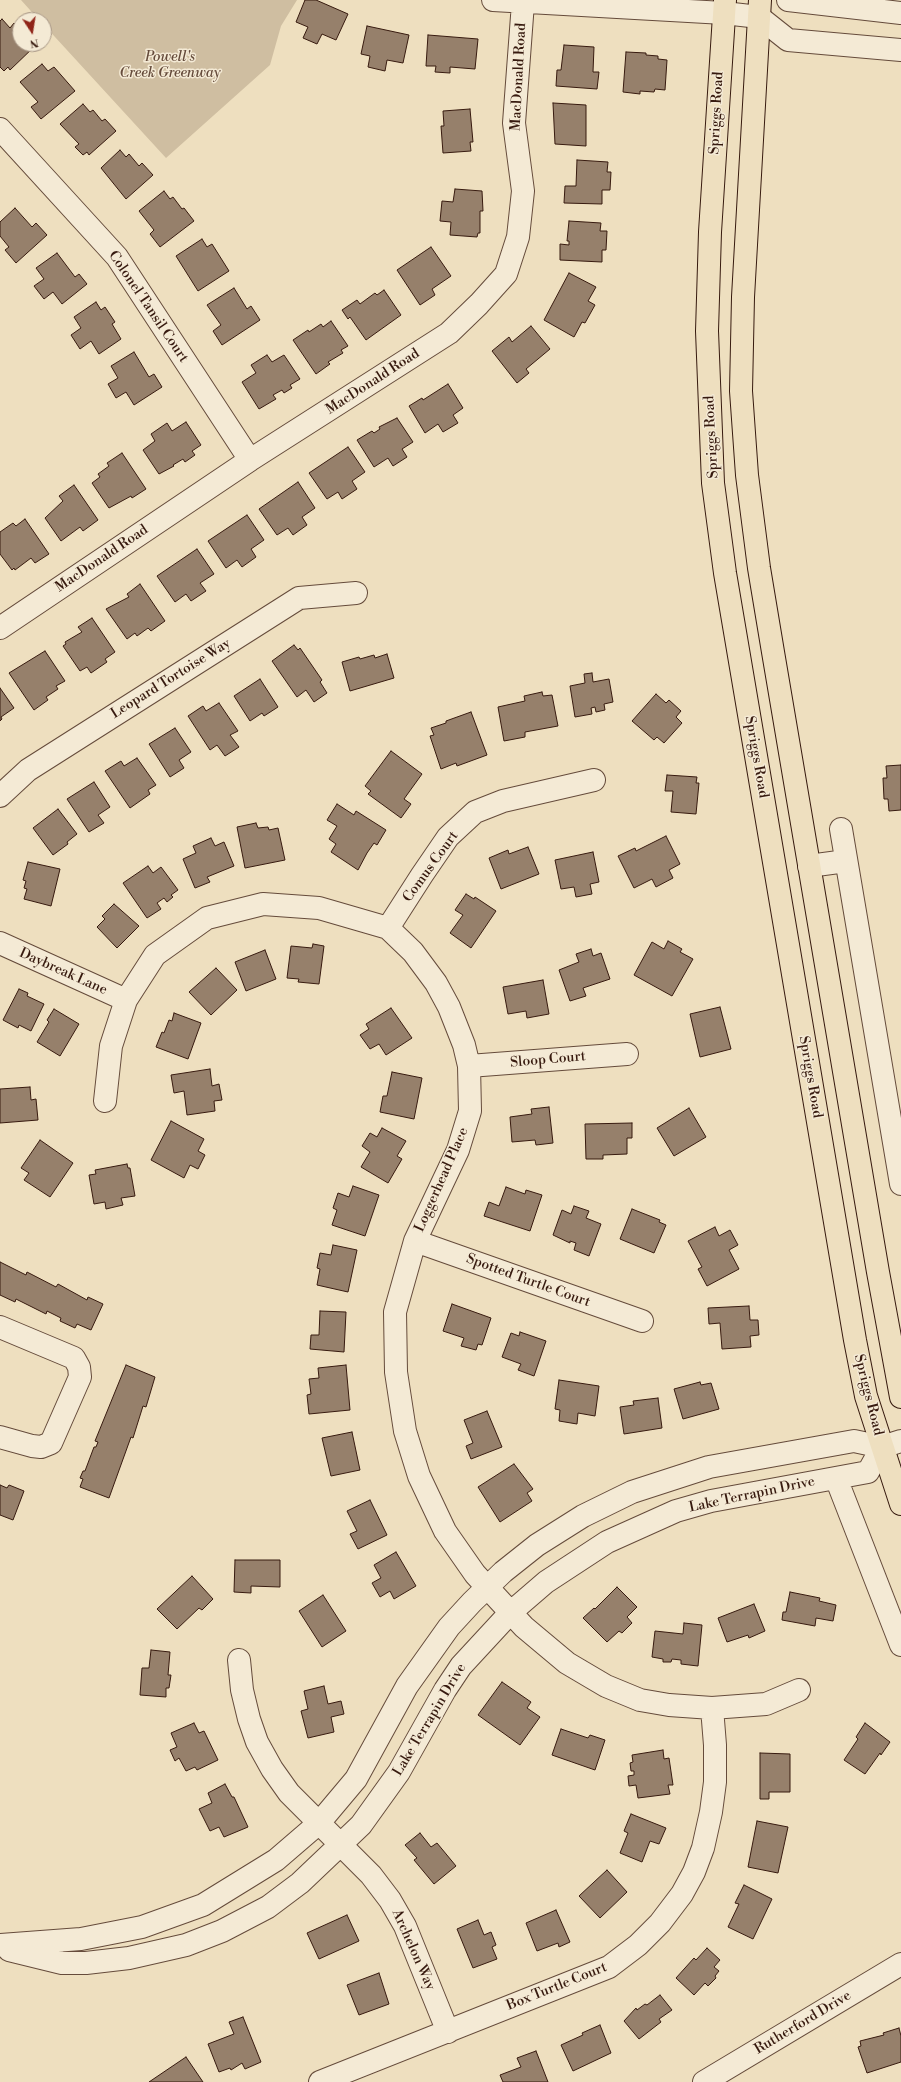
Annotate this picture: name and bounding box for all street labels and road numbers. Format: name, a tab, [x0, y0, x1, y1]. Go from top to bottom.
street label: MacDonald Road	[508, 23, 530, 131]
street label: Spriggs Road	[706, 71, 728, 155]
street label: Colonel Tansil Court	[104, 248, 192, 366]
street label: MacDonald Road	[323, 346, 423, 418]
street label: Spriggs Road	[701, 395, 723, 479]
street label: MacDonald Road	[52, 522, 152, 596]
street label: Leopard Tortoise Way	[108, 635, 234, 723]
street label: Spriggs Road	[741, 715, 771, 799]
street label: Comus Court	[400, 828, 462, 906]
street label: Daybreak Lane	[16, 945, 110, 999]
street label: Spriggs Road	[795, 1035, 825, 1119]
street label: Sloop Court	[510, 1048, 586, 1072]
street label: Loggerhead Place	[411, 1125, 473, 1235]
street label: Spotted Turtle Court	[464, 1251, 592, 1311]
street label: Spriggs Road	[850, 1353, 886, 1437]
street label: Lake Terrapin Drive	[688, 1473, 816, 1517]
street label: Lake Terrapin Drive	[390, 1661, 470, 1779]
street label: Archelon Way	[388, 1907, 438, 1993]
street label: Box Turtle Court	[504, 1959, 610, 2015]
street label: Rutherford Drive	[752, 1988, 854, 2058]

